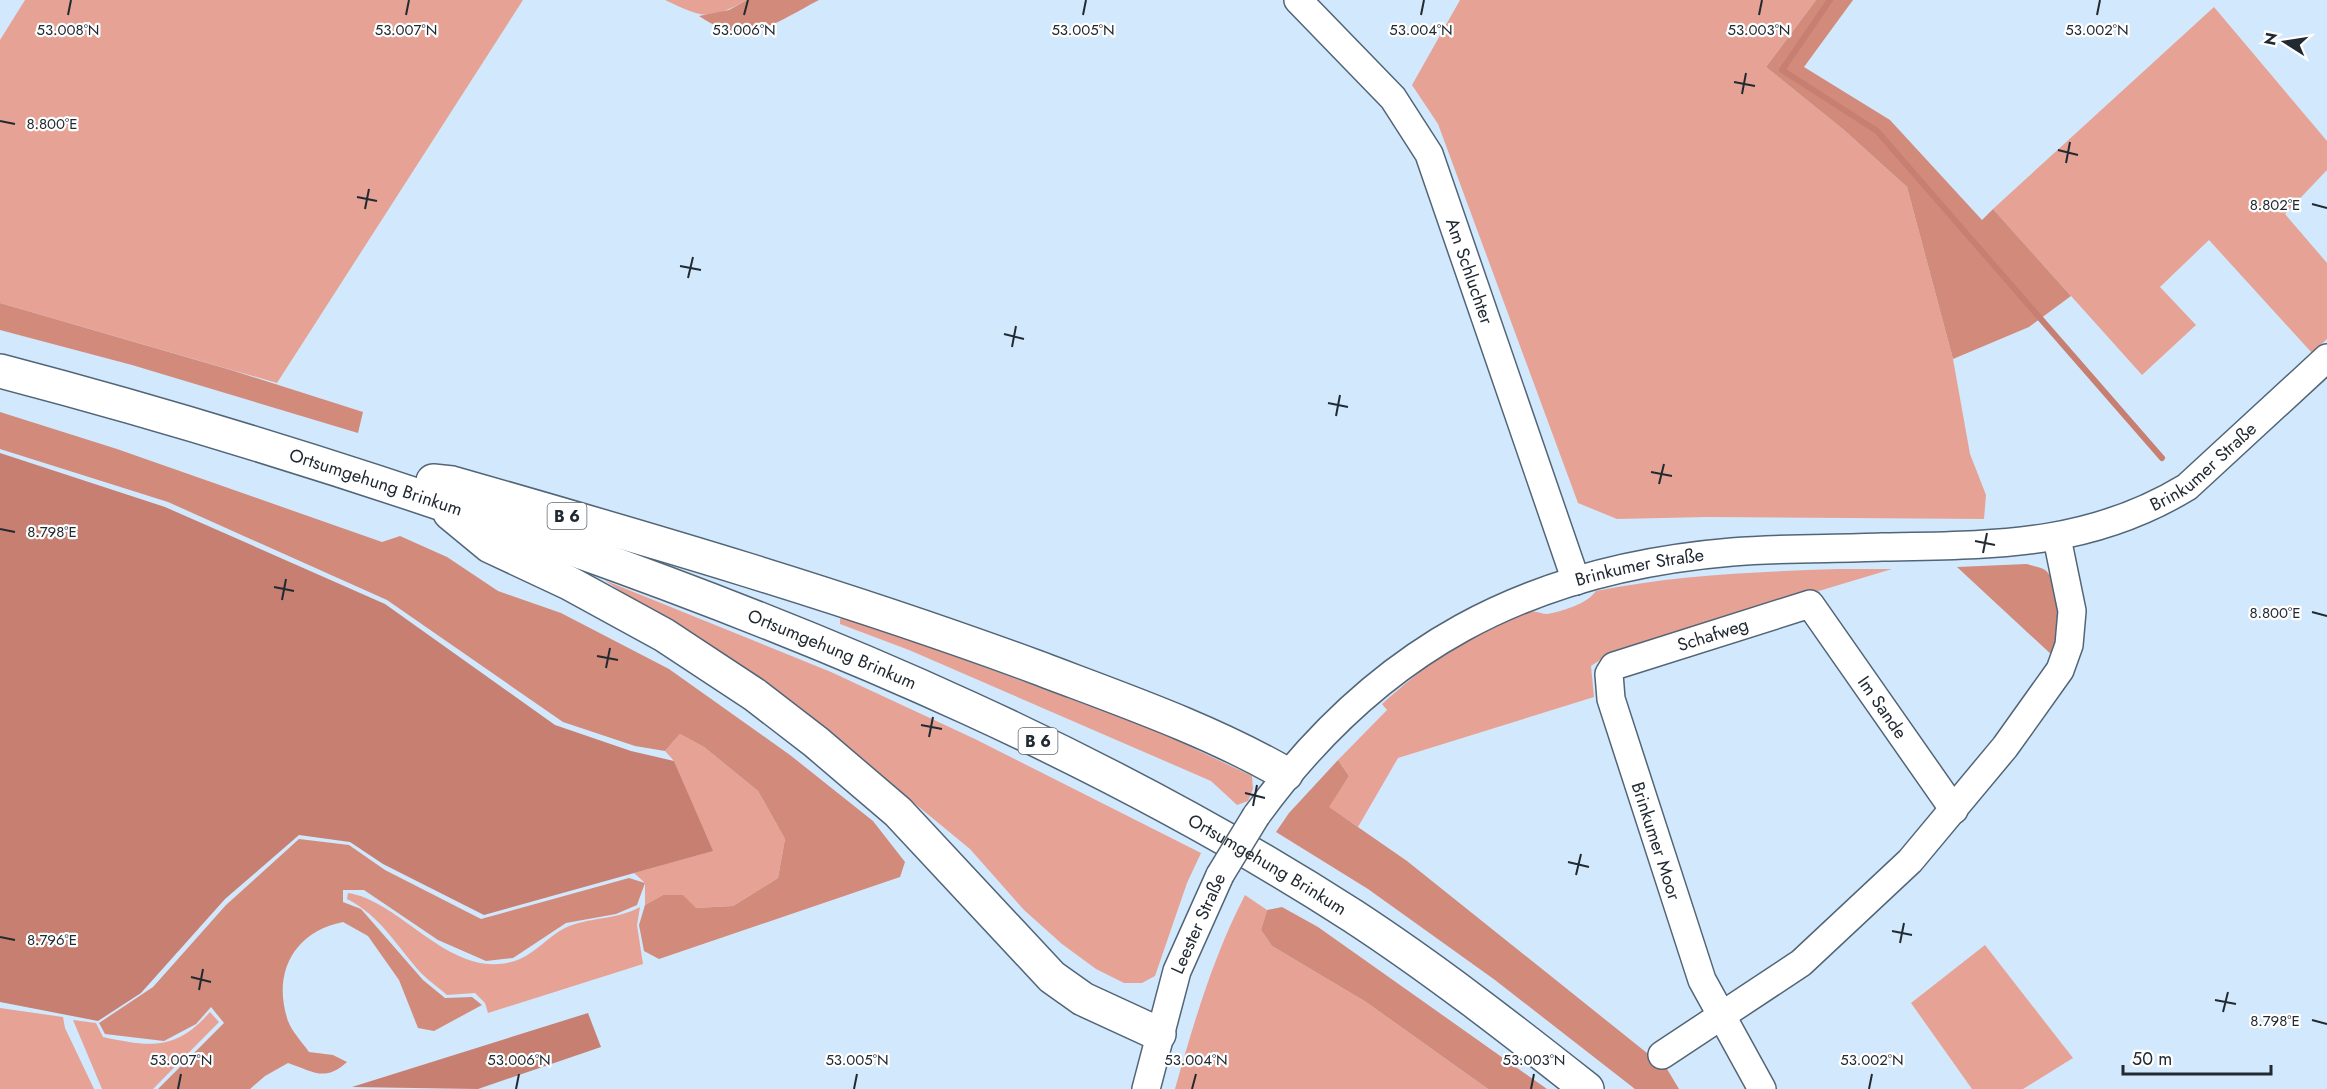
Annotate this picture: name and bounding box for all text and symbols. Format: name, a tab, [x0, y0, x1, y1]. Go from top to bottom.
north arrow	[2255, 12, 2315, 72]
text: 53.008°N	[37, 19, 99, 41]
text: 53.007°N	[375, 19, 437, 41]
text: 53.006°N	[712, 19, 776, 41]
text: 53.005°N	[1051, 19, 1115, 41]
text: 53.004°N	[1389, 19, 1453, 41]
text: 53.003°N	[1728, 19, 1790, 41]
text: 53.002°N	[2065, 19, 2129, 41]
text: N	[2258, 30, 2283, 48]
text: 8.800°E	[26, 113, 78, 135]
text: 8.802°E	[2250, 194, 2300, 216]
street label: Am Schluchter	[1439, 215, 1500, 329]
street label: Brinkumer Straße	[2146, 416, 2262, 518]
street label: Ortsumgehung Brinkum	[286, 442, 466, 523]
road number: B 6	[548, 503, 586, 529]
text: 8.798°E	[27, 521, 77, 543]
street label: Brinkumer Straße	[1572, 542, 1705, 593]
text: 8.800°E	[2249, 602, 2301, 624]
street label: Ortsumgehung Brinkum	[744, 603, 921, 696]
street label: Schafweg	[1674, 611, 1752, 658]
street label: Im Sande	[1851, 671, 1913, 744]
road number: B 6	[1018, 728, 1058, 754]
street label: Brinkumer Moor	[1625, 779, 1688, 904]
street label: Ortsumgehung Brinkum	[1183, 807, 1352, 922]
street label: Leester Straße	[1164, 869, 1232, 978]
text: 8.796°E	[27, 929, 77, 951]
text: 8.798°E	[2250, 1010, 2300, 1032]
scale bar	[2123, 1038, 2272, 1076]
text: 50 m	[2132, 1046, 2172, 1072]
text: 53.007°N	[150, 1049, 212, 1071]
text: 53.006°N	[487, 1049, 551, 1071]
text: 53.005°N	[825, 1049, 889, 1071]
text: 53.004°N	[1164, 1049, 1228, 1071]
text: 53.003°N	[1503, 1049, 1565, 1071]
text: 53.002°N	[1840, 1049, 1904, 1071]

